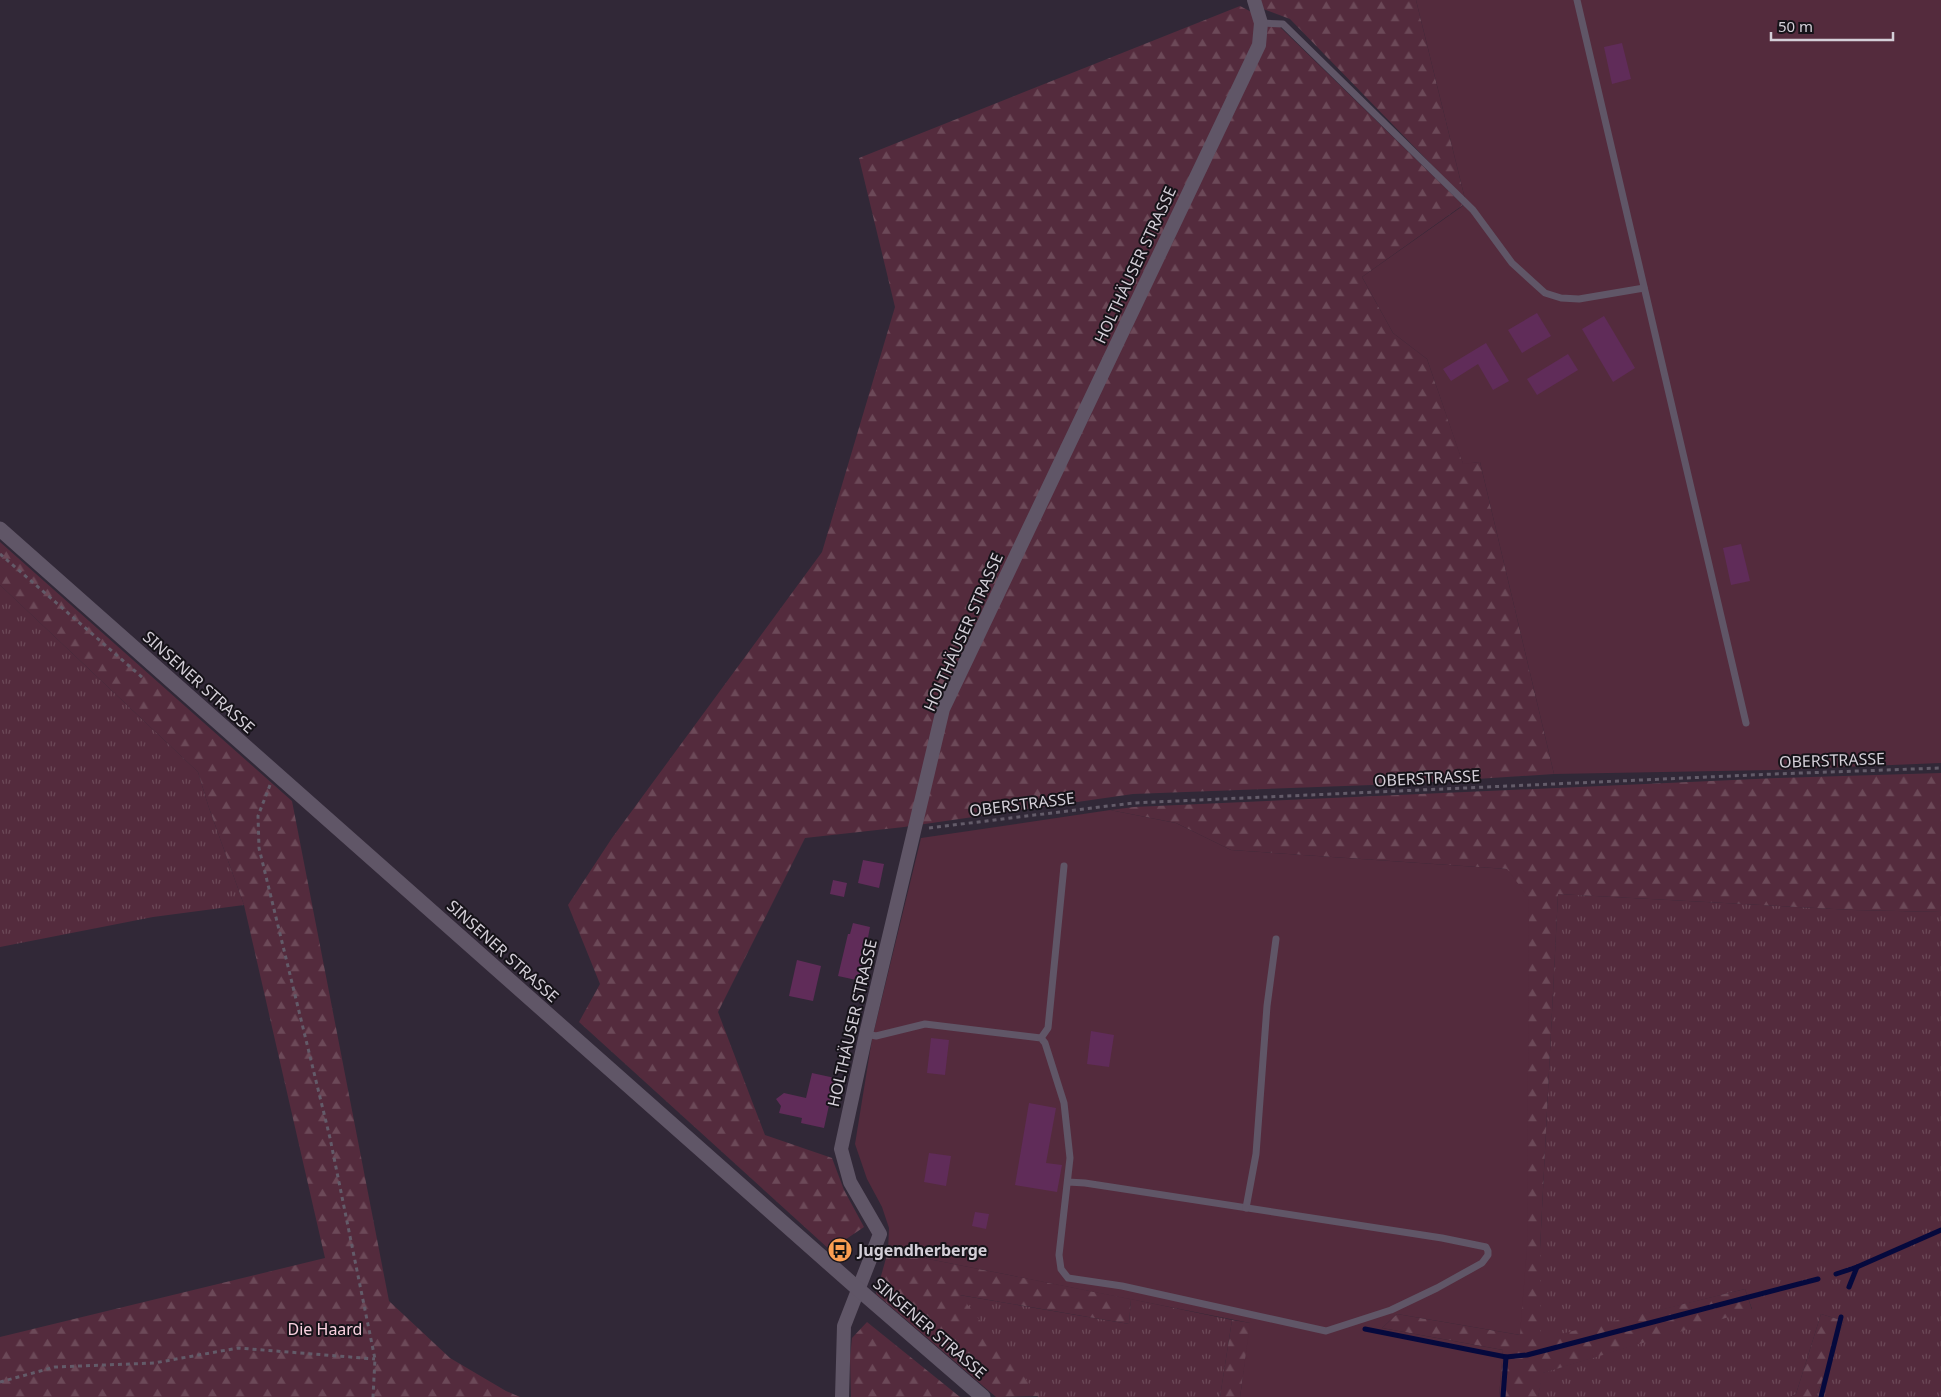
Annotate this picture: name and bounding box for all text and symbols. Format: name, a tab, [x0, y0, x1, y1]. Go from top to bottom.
scale bar	[1771, 10, 1894, 42]
text: 50 m	[1778, 16, 1813, 36]
street label: HOLTHÄUSER STRASSE	[1089, 183, 1181, 347]
street label: HOLTHÄUSER STRASSE	[918, 549, 1008, 715]
street label: SINSENER STRASSE	[138, 626, 260, 738]
street label: OBERSTRASSE	[1779, 747, 1885, 773]
street label: OBERSTRASSE	[1373, 764, 1481, 792]
street label: OBERSTRASSE	[968, 787, 1076, 821]
street label: SINSENER STRASSE	[442, 895, 564, 1007]
street label: HOLTHÄUSER STRASSE	[822, 937, 882, 1109]
bus stop icon: Jugendherberge	[827, 1237, 853, 1263]
place label: Jugendherberge	[856, 1239, 987, 1261]
street label: SINSENER STRASSE	[869, 1273, 991, 1383]
park label: Die Haard	[288, 1318, 362, 1340]

